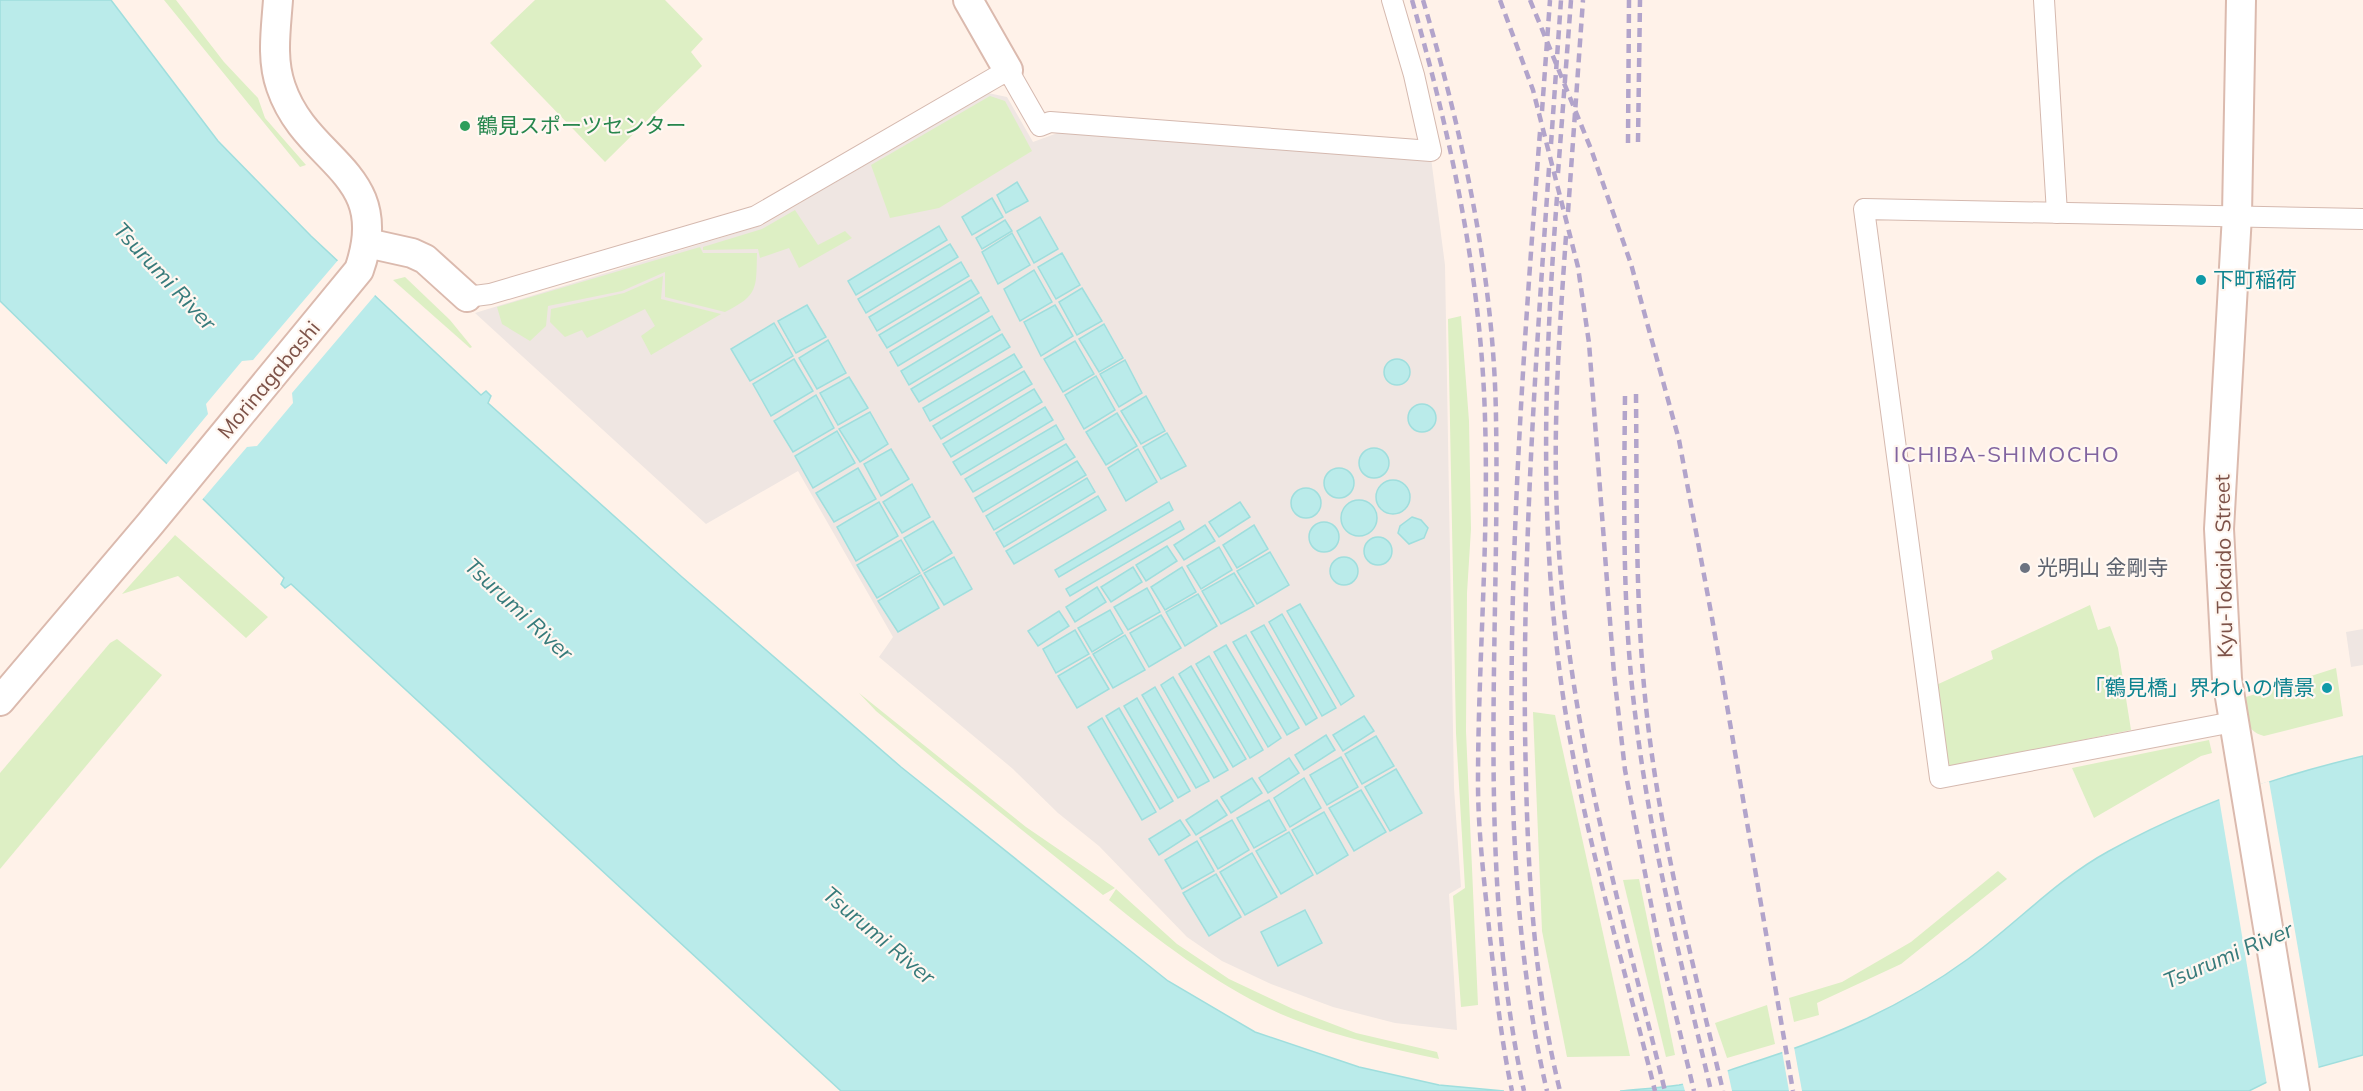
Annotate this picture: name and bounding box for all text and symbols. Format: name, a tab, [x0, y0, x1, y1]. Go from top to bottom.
place label: 鶴見スポーツセンター	[477, 112, 687, 138]
marker: 鶴見スポーツセンター	[458, 119, 472, 133]
water label: Tsurumi River	[108, 216, 223, 337]
place label: 下町稲荷	[2213, 266, 2297, 292]
marker: 下町稲荷	[2194, 273, 2208, 287]
street label: Morinagabashi	[211, 315, 325, 444]
district label: ICHIBA-SHIMOCHO	[1894, 440, 2120, 468]
street label: Kyu-Tokaido Street	[2208, 474, 2238, 658]
water label: Tsurumi River	[459, 552, 580, 667]
place label: 光明山 金剛寺	[2037, 554, 2168, 580]
marker: 光明山 金剛寺	[2018, 561, 2032, 575]
place label: 「鶴見橋」界わいの情景	[2084, 674, 2315, 700]
marker: 「鶴見橋」界わいの情景	[2320, 681, 2334, 695]
water label: Tsurumi River	[817, 880, 942, 991]
water label: Tsurumi River	[2159, 915, 2298, 995]

